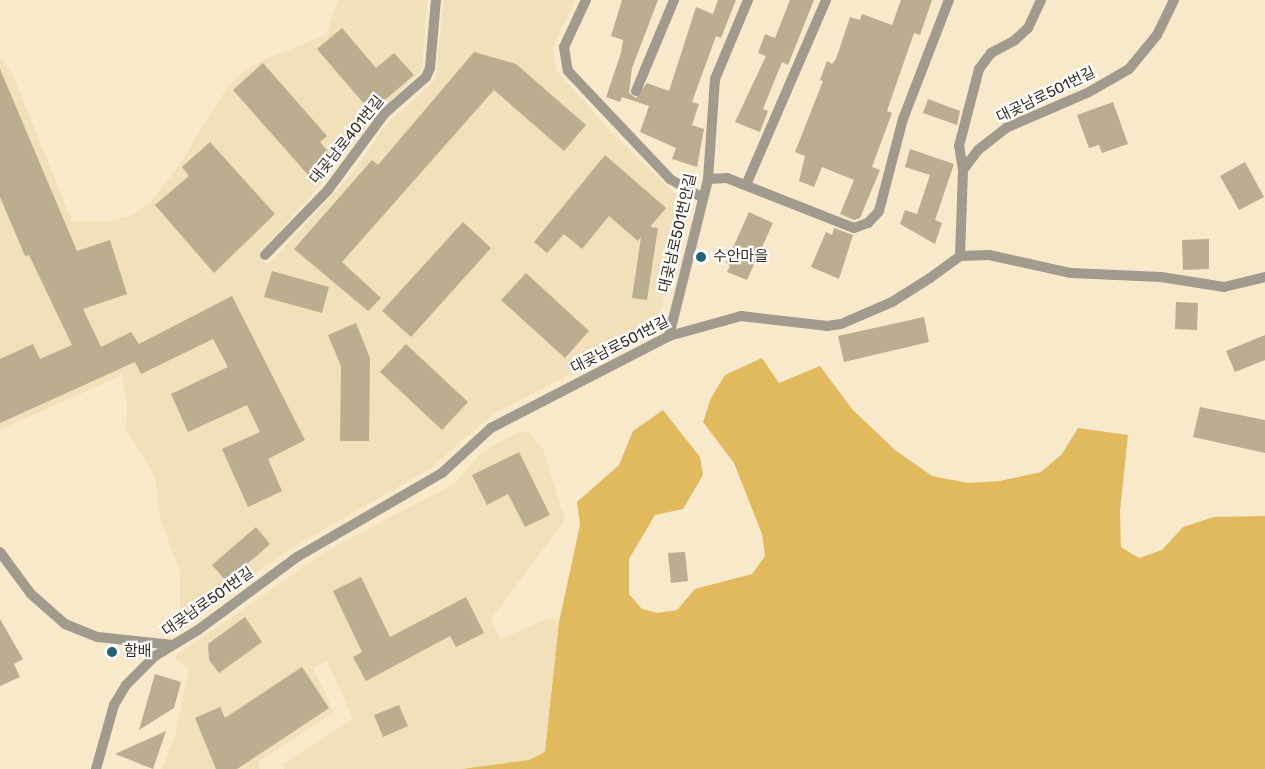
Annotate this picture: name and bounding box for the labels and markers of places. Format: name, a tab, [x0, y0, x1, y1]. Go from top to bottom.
place label: 수안마을	[713, 248, 768, 266]
marker: 수안마을	[694, 250, 708, 264]
place label: 함배	[124, 643, 152, 661]
marker: 함배	[105, 645, 119, 659]

